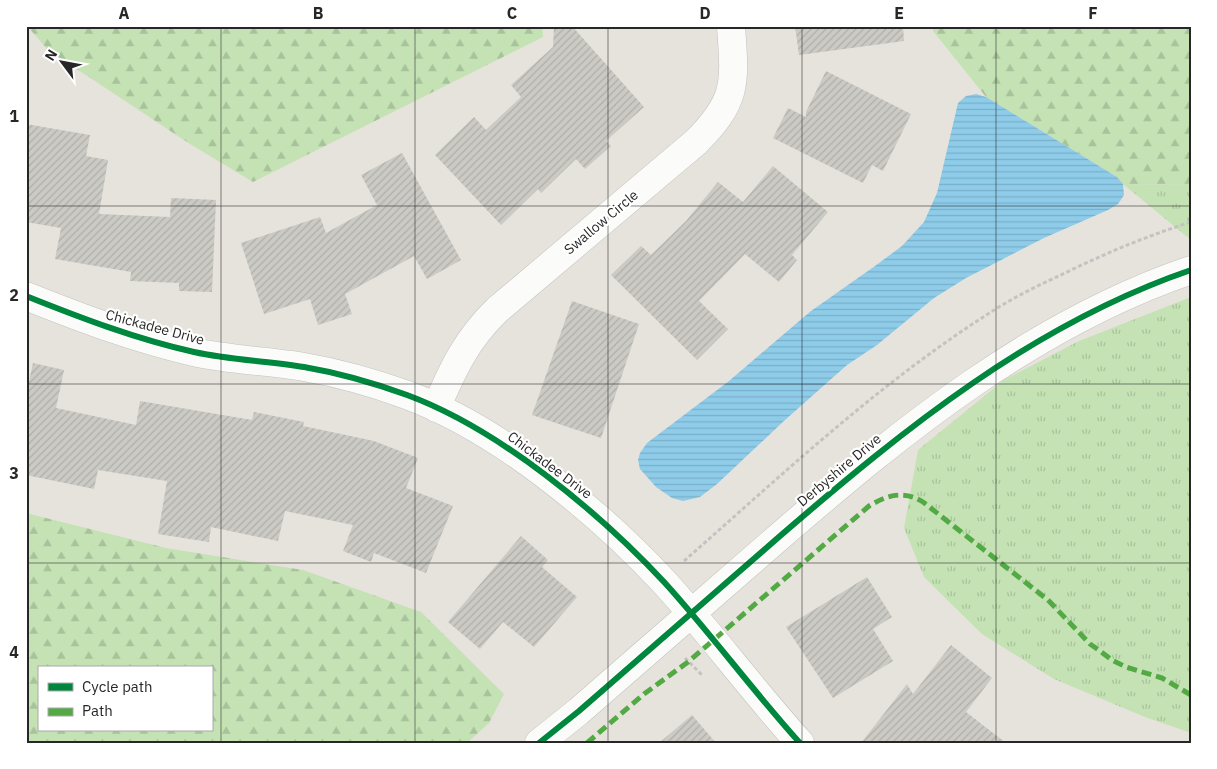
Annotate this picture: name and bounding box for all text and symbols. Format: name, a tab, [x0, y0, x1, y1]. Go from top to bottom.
text: A	[119, 3, 130, 23]
text: B	[313, 3, 324, 23]
text: C	[507, 3, 517, 23]
text: D	[699, 3, 711, 23]
text: E	[894, 3, 904, 23]
text: F	[1088, 3, 1098, 23]
north arrow	[38, 38, 88, 88]
text: N	[41, 46, 61, 64]
text: 1	[9, 106, 19, 126]
street label: Swallow Circle	[560, 186, 642, 258]
text: 2	[9, 285, 19, 305]
street label: Chickadee Drive	[104, 305, 207, 349]
street label: Chickadee Drive	[504, 427, 596, 503]
street label: Derbyshire Drive	[793, 429, 885, 510]
text: 3	[9, 463, 19, 483]
text: 4	[9, 642, 19, 662]
legend	[38, 666, 212, 732]
text: Cycle path	[82, 677, 153, 696]
text: Path	[82, 701, 113, 720]

